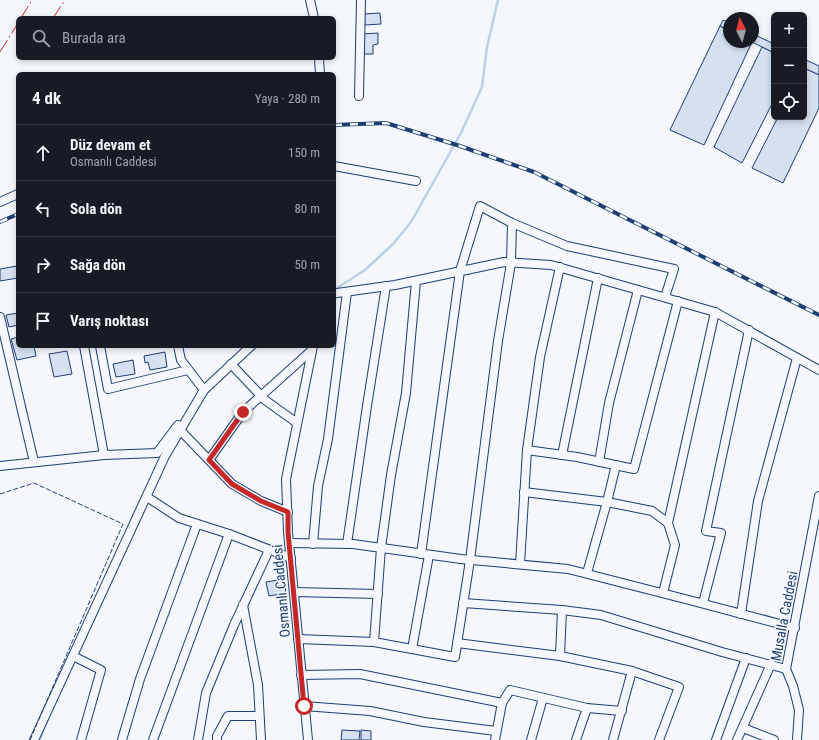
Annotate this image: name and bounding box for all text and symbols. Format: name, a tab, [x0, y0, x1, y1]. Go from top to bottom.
north arrow	[723, 12, 759, 48]
map controls	[771, 12, 807, 120]
button: +	[771, 12, 807, 48]
search box	[16, 16, 336, 60]
icon: search	[30, 27, 52, 49]
text: Burada ara	[62, 29, 126, 47]
button: −	[771, 48, 807, 84]
button: locate	[771, 84, 807, 120]
text: 4 dk	[32, 88, 61, 108]
text: Yaya · 280 m	[255, 91, 320, 106]
text: Düz devam et	[70, 136, 151, 154]
icon: ahead	[32, 142, 54, 164]
text: 150 m	[288, 145, 320, 160]
text: Osmanlı Caddesi	[70, 154, 157, 169]
icon: left	[32, 198, 54, 220]
text: Sola dön	[70, 200, 122, 218]
text: 80 m	[294, 201, 320, 216]
icon: right	[32, 254, 54, 276]
text: Sağa dön	[70, 256, 126, 274]
text: 50 m	[294, 257, 320, 272]
icon: arrive	[32, 310, 54, 332]
text: Varış noktası	[70, 312, 149, 330]
route end	[234, 403, 252, 421]
street label: Osmanlı Caddesi	[269, 544, 293, 638]
street label: Musalla Caddesi	[767, 570, 801, 662]
route start	[295, 697, 313, 715]

